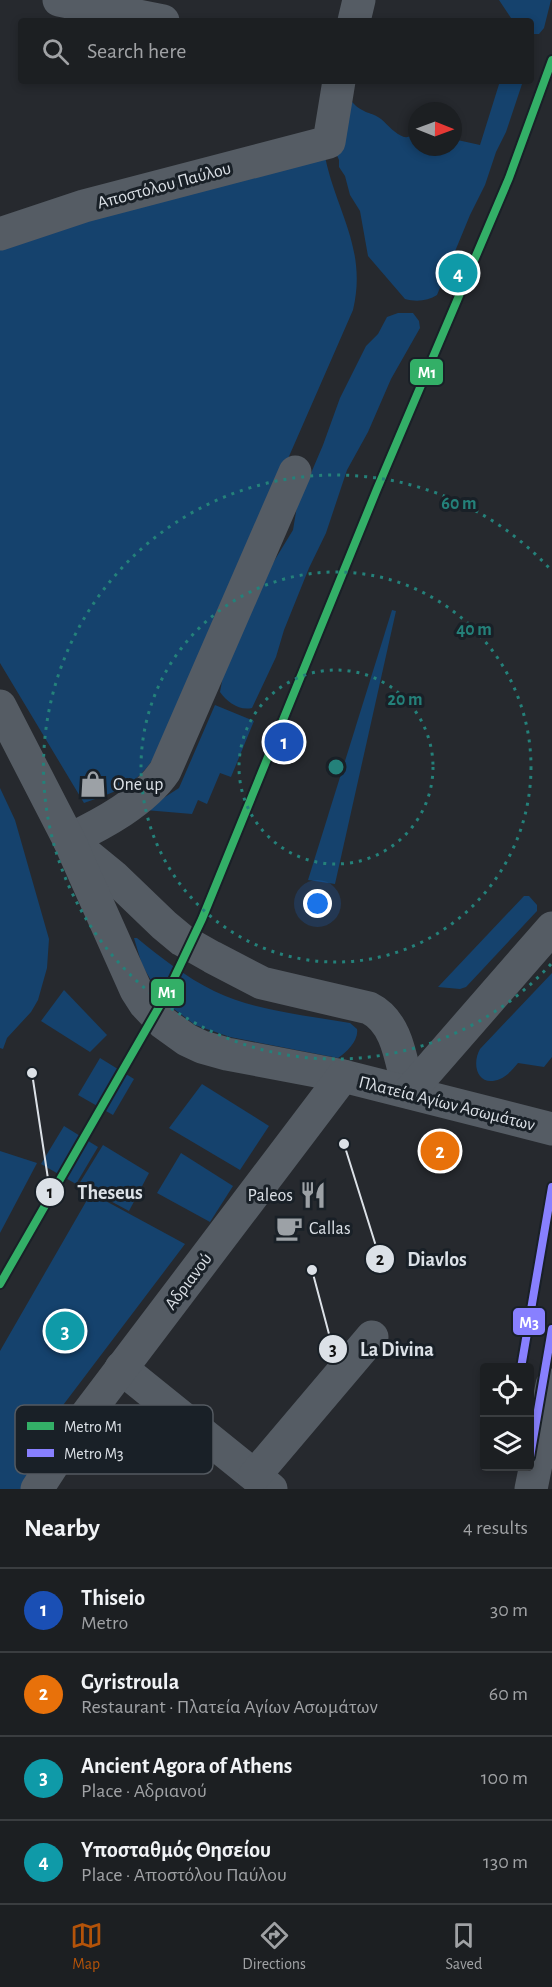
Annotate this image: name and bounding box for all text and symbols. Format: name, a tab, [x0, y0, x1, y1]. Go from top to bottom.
search box	[18, 18, 534, 84]
icon: search	[39, 35, 72, 68]
text: Search here	[87, 40, 186, 62]
north arrow	[408, 102, 462, 156]
street label: Αποστόλου Παύλου	[95, 159, 233, 213]
pin: 4	[438, 250, 478, 296]
line badge: Μ1	[409, 358, 444, 386]
text: Μ1	[418, 365, 436, 381]
text: 60 m	[441, 495, 477, 513]
text: 40 m	[456, 621, 492, 639]
text: 20 m	[387, 691, 423, 709]
pin: 1	[264, 720, 304, 764]
centre of rings	[326, 757, 346, 777]
shop icon: One up	[78, 769, 108, 799]
place label: One up	[113, 776, 163, 794]
your location	[303, 889, 332, 918]
line badge: Μ1	[150, 978, 185, 1007]
text: Μ1	[158, 985, 176, 1001]
street label: Πλατεία Αγίων Ασωμάτων	[357, 1072, 537, 1135]
pin: 2	[420, 1128, 460, 1174]
callout: Theseus	[35, 1173, 155, 1211]
restaurant icon: Paleos	[298, 1180, 328, 1210]
text: Theseus	[77, 1183, 143, 1203]
text: 1	[47, 1184, 53, 1202]
place label: Paleos	[248, 1187, 293, 1205]
cafe icon: Callas	[274, 1213, 304, 1243]
place label: Callas	[309, 1220, 351, 1238]
callout: Diavlos	[365, 1240, 479, 1278]
street label: Αδριανού	[162, 1250, 216, 1313]
text: Diavlos	[407, 1250, 467, 1270]
text: 2	[376, 1251, 385, 1269]
line badge: Μ3	[512, 1307, 546, 1336]
pin: 3	[46, 1308, 84, 1354]
text: Μ3	[519, 1315, 539, 1331]
callout: La Divina	[318, 1330, 446, 1368]
text: La Divina	[360, 1340, 434, 1360]
text: 3	[329, 1341, 337, 1359]
map controls	[480, 1363, 534, 1471]
button: locate	[480, 1363, 534, 1417]
legend	[15, 1405, 213, 1474]
button: layers	[480, 1417, 534, 1471]
text: Metro Μ1	[64, 1419, 123, 1435]
text: Metro Μ3	[64, 1446, 124, 1462]
text: Nearby	[24, 1515, 100, 1541]
text: 4 results	[463, 1518, 528, 1538]
text: Thiseio	[81, 1587, 145, 1609]
text: 1	[40, 1600, 47, 1620]
text: 30 m	[490, 1600, 528, 1620]
text: Metro	[81, 1613, 128, 1633]
text: Gyristroula	[81, 1671, 179, 1693]
text: 2	[39, 1684, 48, 1704]
text: 60 m	[489, 1684, 528, 1704]
text: Restaurant · Πλατεία Αγίων Ασωμάτων	[81, 1697, 378, 1717]
text: Ancient Agora of Athens	[81, 1755, 292, 1777]
text: 3	[39, 1768, 48, 1788]
text: 100 m	[481, 1768, 528, 1788]
text: Place · Αδριανού	[81, 1781, 207, 1801]
text: Υποσταθμός Θησείου	[81, 1839, 271, 1861]
text: 4	[38, 1852, 49, 1872]
text: 130 m	[483, 1852, 528, 1872]
text: Place · Αποστόλου Παύλου	[81, 1865, 287, 1885]
tab: Map	[70, 1919, 103, 1974]
tab: Directions	[242, 1919, 306, 1974]
tab: Saved	[446, 1919, 482, 1974]

